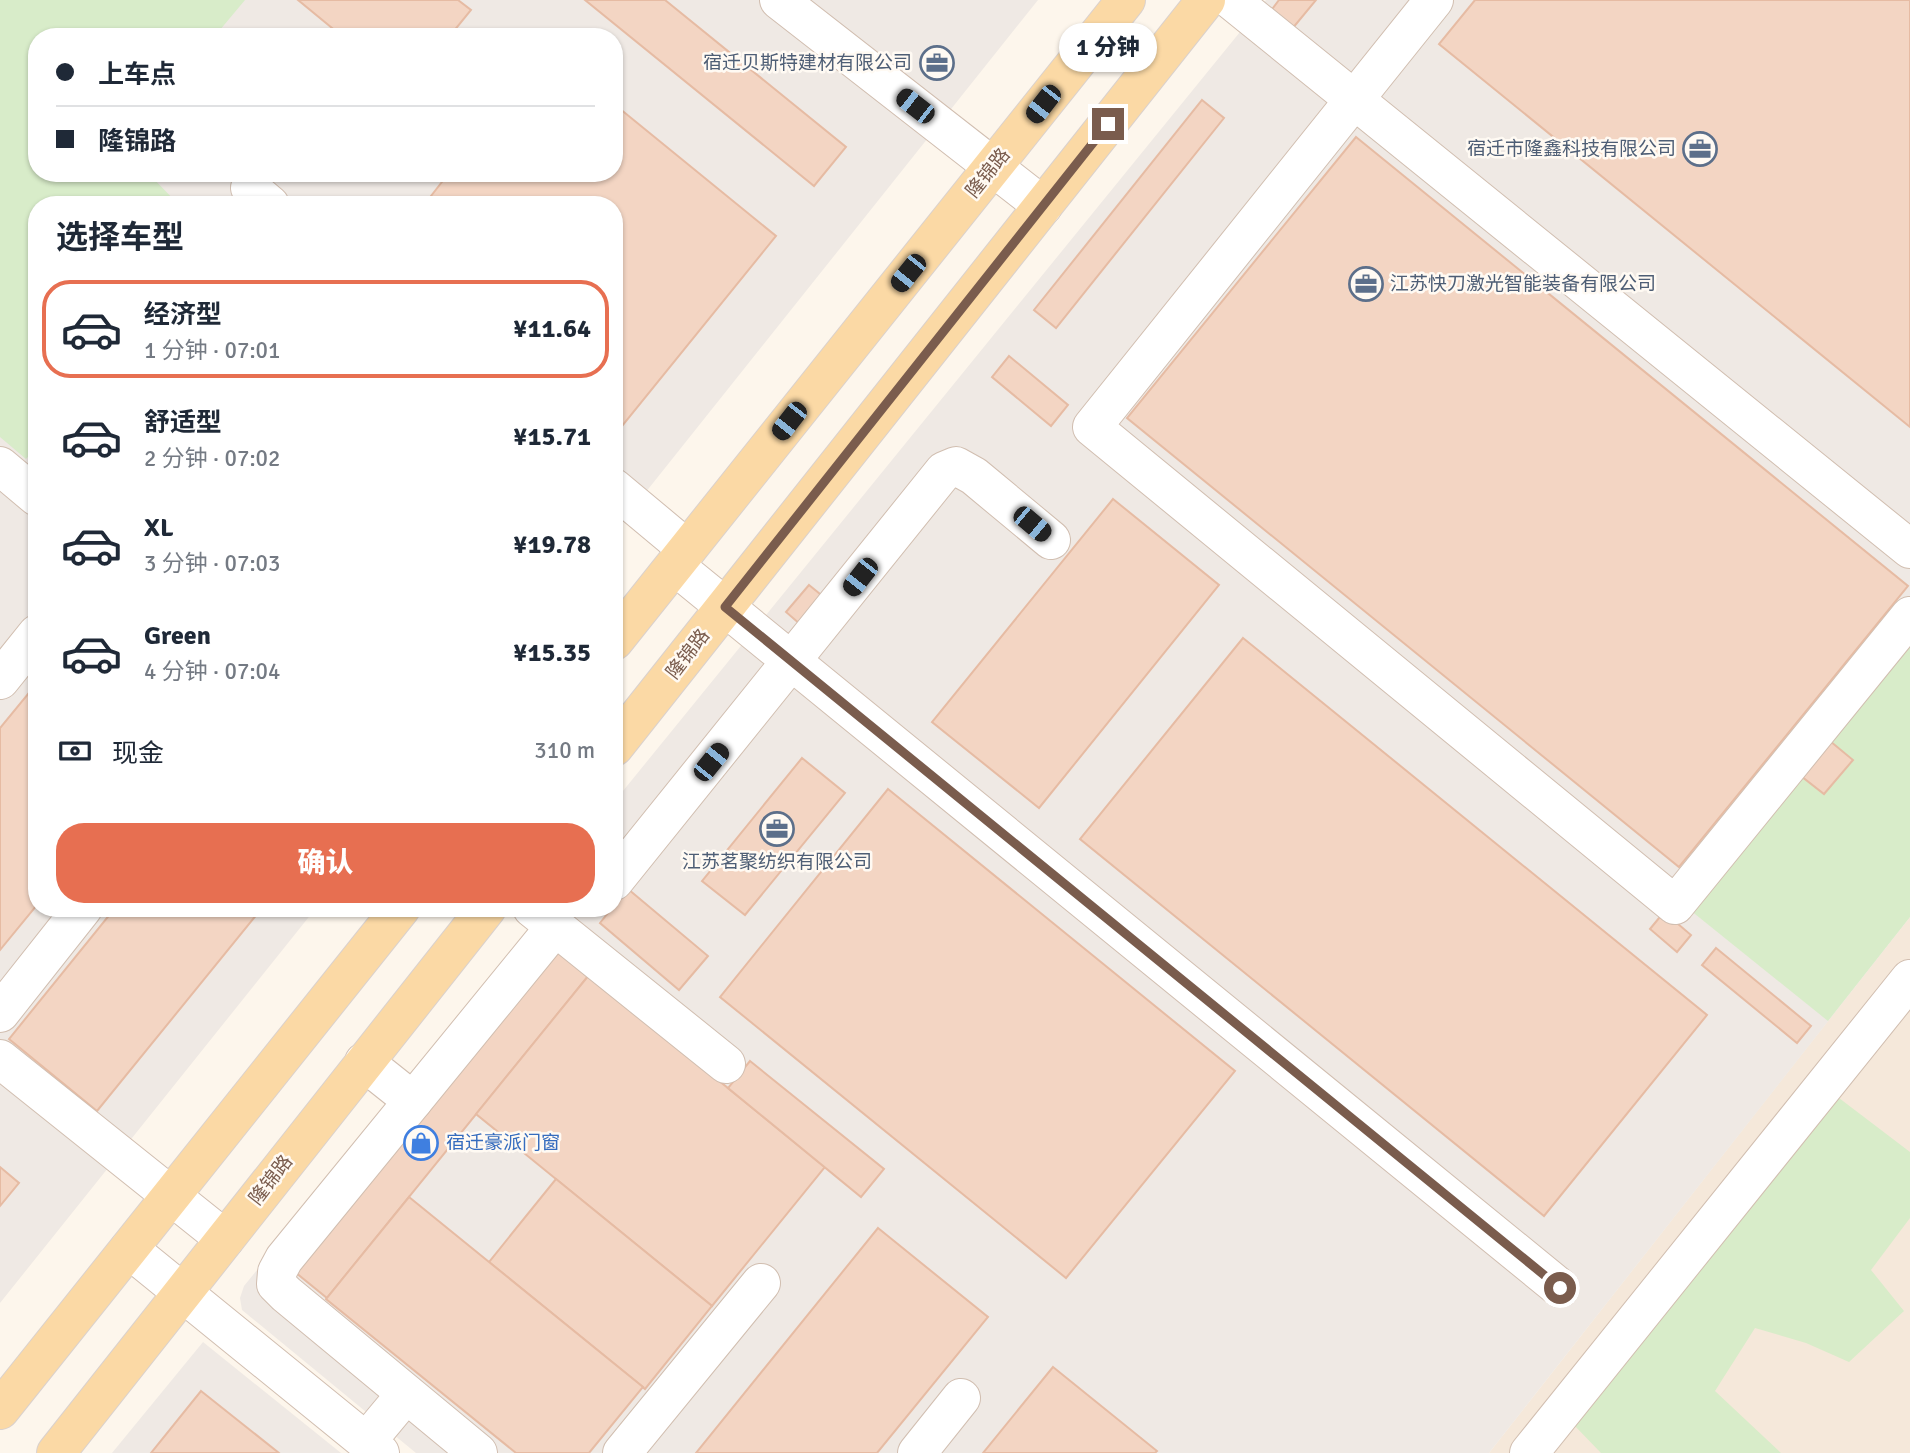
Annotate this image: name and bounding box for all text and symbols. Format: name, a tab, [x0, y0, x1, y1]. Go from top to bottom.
callout: 1 分钟	[1059, 23, 1157, 72]
text: 1 分钟	[1076, 33, 1140, 62]
office icon: 宿迁贝斯特建材有限公司	[918, 44, 956, 82]
place label: 宿迁贝斯特建材有限公司	[703, 51, 912, 75]
text: 上车点	[98, 59, 176, 91]
car	[1022, 81, 1065, 127]
car	[892, 85, 939, 127]
route end	[1092, 108, 1124, 140]
text: 隆锦路	[98, 126, 176, 158]
office icon: 宿迁市隆鑫科技有限公司	[1681, 130, 1719, 168]
place label: 宿迁市隆鑫科技有限公司	[1467, 137, 1676, 161]
street label: 隆锦路	[961, 143, 1015, 203]
text: 选择车型	[56, 218, 184, 257]
car	[887, 250, 930, 296]
office icon: 江苏快刀激光智能装备有限公司	[1347, 265, 1385, 303]
place label: 江苏快刀激光智能装备有限公司	[1390, 272, 1656, 296]
icon: car	[60, 298, 123, 361]
text: 经济型	[144, 299, 222, 331]
text: ¥11.64	[513, 313, 591, 345]
text: 1 分钟 · 07:01	[144, 336, 280, 365]
car	[768, 398, 811, 444]
icon: car	[60, 406, 123, 469]
text: 舒适型	[144, 407, 222, 439]
text: ¥15.71	[513, 421, 591, 453]
text: 2 分钟 · 07:02	[144, 444, 280, 473]
car	[1010, 502, 1055, 546]
text: XL	[144, 512, 174, 544]
icon: car	[60, 514, 123, 577]
text: ¥19.78	[513, 529, 591, 561]
text: 3 分钟 · 07:03	[144, 549, 280, 578]
car	[839, 554, 882, 600]
text: Green	[144, 620, 211, 652]
icon: car	[60, 622, 123, 685]
street label: 隆锦路	[661, 624, 715, 684]
text: ¥15.35	[513, 637, 591, 669]
text: 4 分钟 · 07:04	[144, 657, 280, 686]
icon: cash	[56, 732, 94, 770]
text: 310 m	[534, 736, 595, 765]
text: 现金	[112, 738, 164, 770]
car	[690, 739, 733, 785]
office icon: 江苏茗聚纺织有限公司	[758, 810, 796, 848]
button: 确认	[56, 823, 595, 903]
place label: 江苏茗聚纺织有限公司	[682, 850, 872, 874]
shop icon: 宿迁豪派门窗	[402, 1124, 440, 1162]
place label: 宿迁豪派门窗	[446, 1131, 560, 1155]
street label: 隆锦路	[244, 1150, 298, 1210]
route start	[1544, 1272, 1576, 1304]

